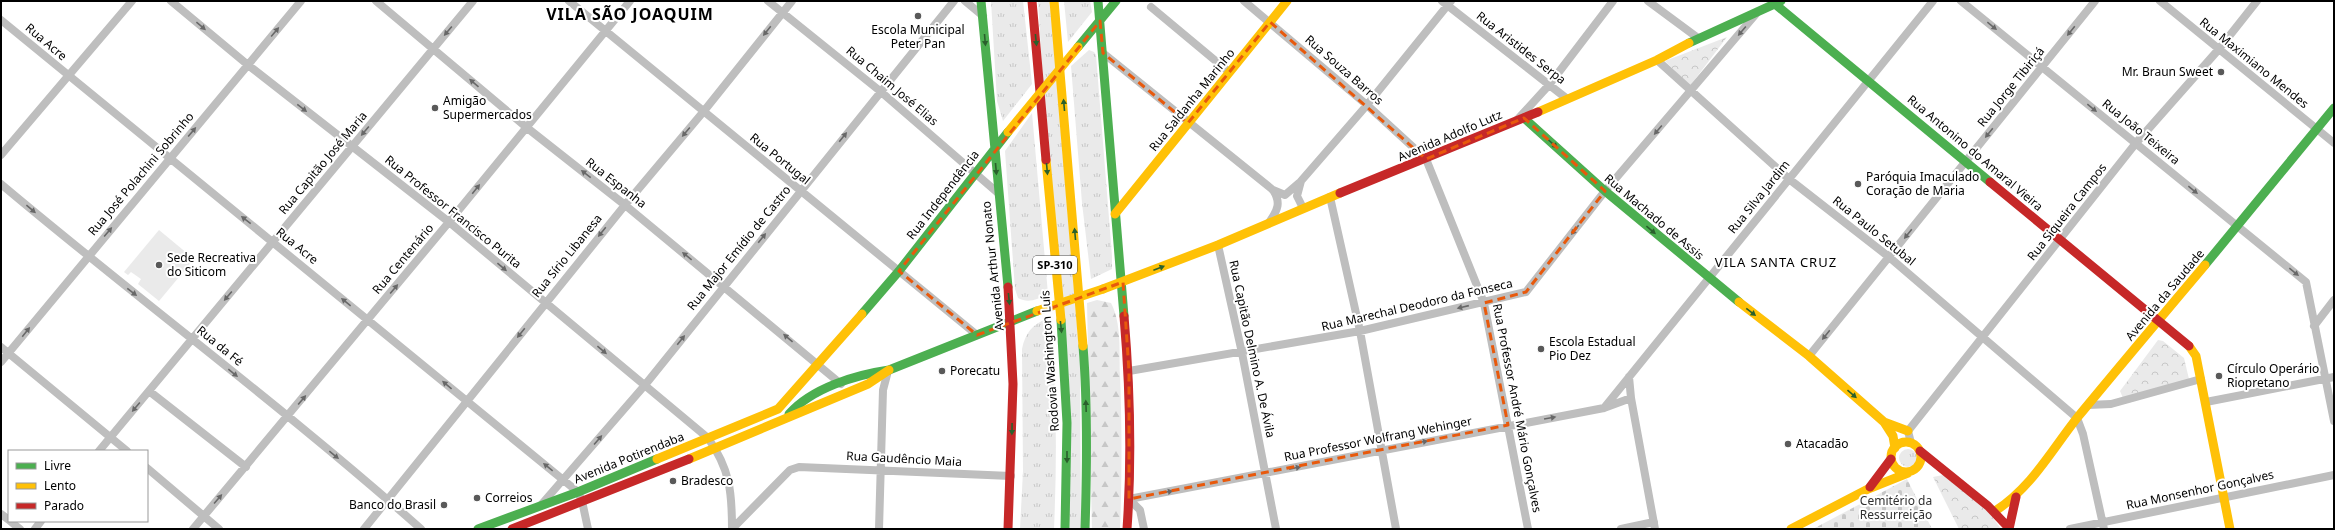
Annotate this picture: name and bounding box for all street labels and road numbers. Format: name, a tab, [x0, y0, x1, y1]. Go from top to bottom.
street label: Rua Aristides Serpa	[1473, 7, 1570, 88]
street label: Rua Maximiano Mendes	[2196, 13, 2313, 112]
street label: Rua Acre	[22, 19, 71, 64]
street label: Rua Souza Barros	[1302, 31, 1387, 109]
street label: Rua Chaim José Elias	[843, 42, 942, 129]
street label: Rua Jorge Tibiriçá	[1973, 43, 2048, 130]
street label: Rua Saldanha Marinho	[1145, 45, 1238, 155]
street label: Rua Antonino do Amaral Vieira	[1904, 91, 2047, 215]
street label: Rua João Teixeira	[2099, 95, 2184, 168]
street label: Avenida Adolfo Lutz	[1395, 106, 1505, 165]
street label: Rua José Polachini Sobrinho	[84, 108, 197, 239]
street label: Rua Capitão José Maria	[274, 108, 371, 218]
street label: Rua Portugal	[747, 129, 814, 188]
street label: Rua Independência	[902, 146, 983, 243]
street label: Rua Professor Francisco Purita	[381, 151, 525, 272]
street label: Rua Espanha	[582, 153, 650, 212]
street label: Rua Silva Jardim	[1724, 156, 1794, 237]
street label: Rua Siqueira Campos	[2023, 159, 2110, 264]
street label: Rua Machado de Assis	[1601, 170, 1708, 264]
street label: Rua Major Emídio de Castro	[683, 182, 794, 314]
street label: Rua Paulo Setubal	[1829, 192, 1919, 269]
street label: Avenida Arthur Nonato	[977, 200, 1008, 332]
street label: Rua Sírio Libanesa	[528, 210, 606, 301]
street label: Rua Centenário	[368, 220, 437, 297]
street label: Rua Acre	[273, 223, 322, 268]
street label: Avenida da Saudade	[2121, 245, 2208, 344]
road number: SP-310	[1033, 256, 1077, 274]
street label: Rua Capitão Delmino A. De Ávila	[1225, 259, 1280, 439]
street label: Rua Marechal Deodoro da Fonseca	[1320, 274, 1514, 335]
street label: Rodovia Washington Luís	[1036, 290, 1063, 432]
street label: Rua Professor André Mário Gonçalves	[1489, 302, 1546, 514]
street label: Rua da Fé	[194, 322, 247, 370]
street label: Rua Professor Wolfrang Wehinger	[1282, 412, 1473, 465]
street label: Avenida Potirendaba	[571, 428, 686, 487]
street label: Rua Gaudêncio Maia	[846, 447, 962, 470]
street label: Rua Monsenhor Gonçalves	[2124, 465, 2276, 513]

